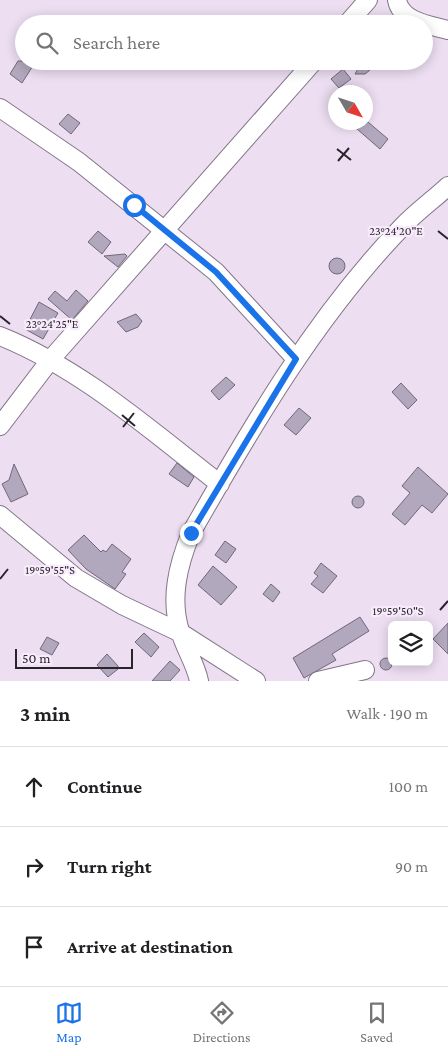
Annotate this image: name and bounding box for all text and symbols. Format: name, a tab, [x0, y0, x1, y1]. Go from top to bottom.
search box	[15, 15, 433, 70]
icon: search	[33, 29, 61, 57]
text: Search here	[73, 32, 160, 53]
north arrow	[328, 85, 373, 130]
route start	[123, 194, 146, 217]
text: 23°24'20"E	[369, 224, 423, 238]
text: 23°24'25"E	[26, 317, 79, 331]
route end	[180, 522, 203, 545]
text: 19°59'55"S	[25, 563, 75, 577]
text: 19°59'50"S	[373, 604, 424, 618]
map controls	[388, 621, 433, 666]
button: layers	[388, 621, 433, 666]
scale bar	[15, 646, 132, 669]
text: 50 m	[22, 650, 50, 666]
text: 3 min	[20, 702, 70, 726]
text: Walk · 190 m	[347, 705, 428, 722]
icon: ahead	[20, 773, 48, 801]
text: Continue	[67, 776, 142, 797]
text: 100 m	[389, 778, 428, 795]
icon: right	[20, 853, 48, 881]
text: Turn right	[67, 856, 152, 877]
text: 90 m	[395, 858, 428, 875]
icon: arrive	[20, 933, 48, 961]
text: Arrive at destination	[67, 936, 233, 957]
tab: Map	[55, 999, 83, 1045]
tab: Directions	[193, 999, 251, 1045]
tab: Saved	[360, 999, 393, 1045]

